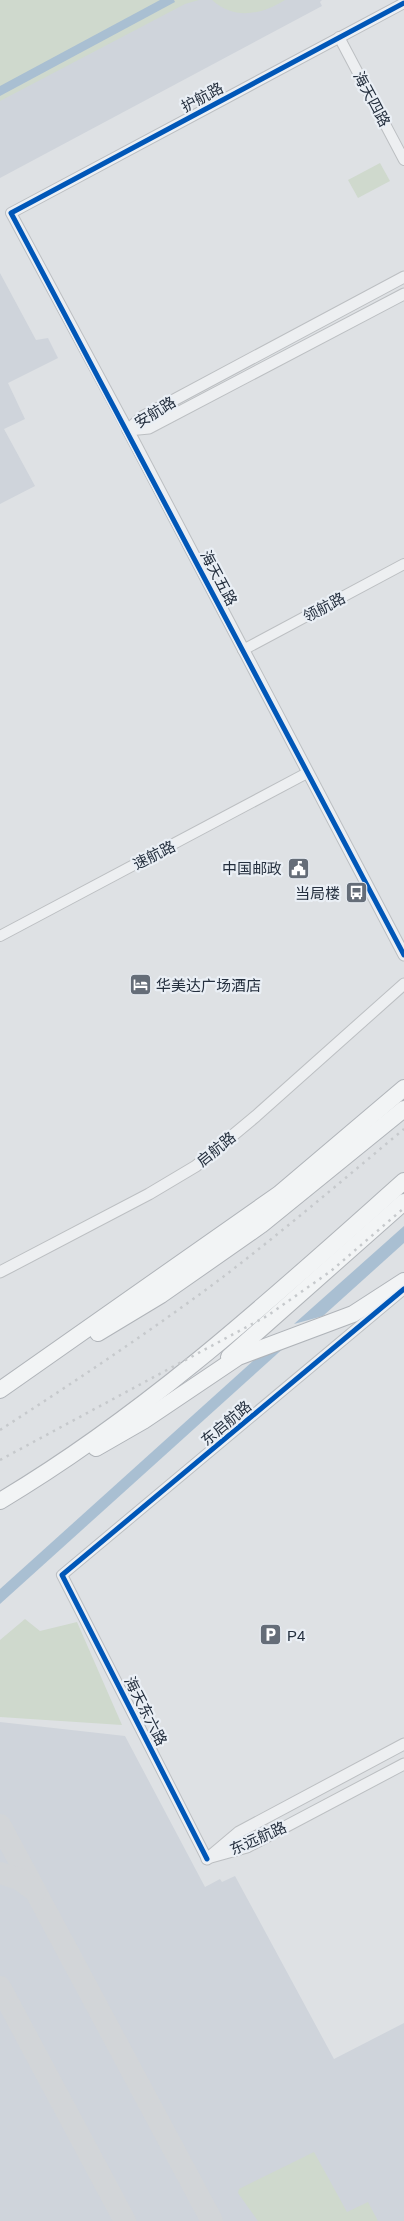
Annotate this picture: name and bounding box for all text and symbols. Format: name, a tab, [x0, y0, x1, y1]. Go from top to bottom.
street label: 海天四路	[350, 69, 394, 129]
street label: 护航路	[178, 79, 226, 115]
street label: 安航路	[131, 393, 179, 431]
street label: 海天五路	[197, 548, 241, 608]
street label: 领航路	[300, 589, 348, 625]
street label: 速航路	[130, 837, 178, 873]
public building icon: 中国邮政	[286, 856, 310, 880]
place label: 中国邮政	[222, 860, 282, 877]
bus stop icon: 当局楼	[344, 881, 368, 905]
place label: 当局楼	[295, 885, 340, 902]
hotel icon: 华美达广场酒店	[128, 973, 152, 997]
place label: 华美达广场酒店	[156, 977, 261, 994]
street label: 启航路	[193, 1128, 239, 1170]
street label: 东启航路	[198, 1397, 254, 1449]
parking icon: P4	[259, 1623, 283, 1647]
place label: P4	[287, 1627, 305, 1644]
street label: 海天东六路	[121, 1674, 171, 1748]
street label: 东远航路	[227, 1818, 289, 1858]

